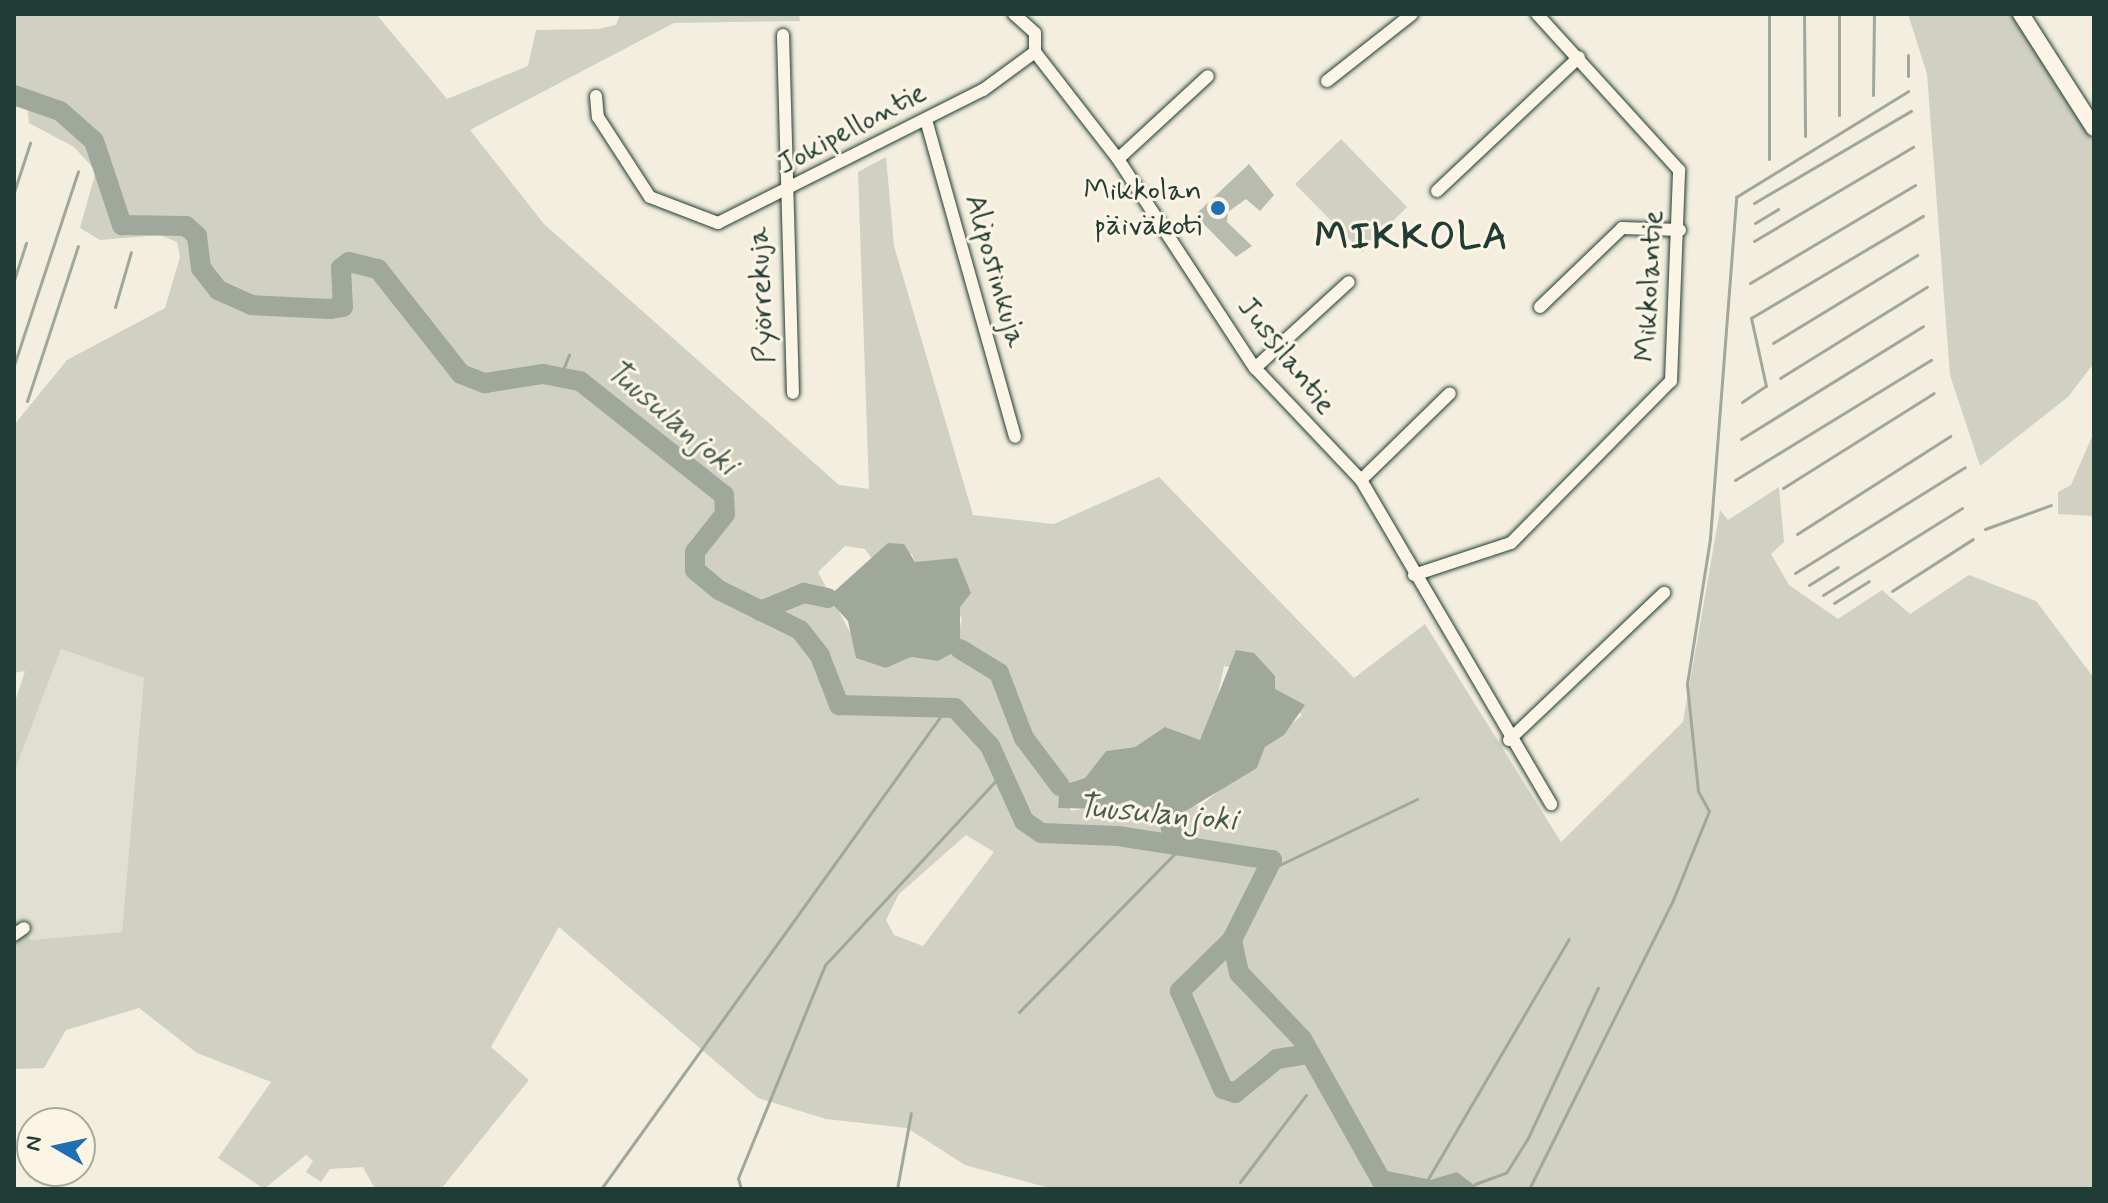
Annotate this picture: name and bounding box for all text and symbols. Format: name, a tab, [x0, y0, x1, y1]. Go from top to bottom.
street label: Jokipellontie	[771, 75, 933, 183]
place label: Mikkolan päiväkoti	[1084, 173, 1202, 244]
street label: Alipostinkuja	[956, 190, 1034, 352]
marker: Mikkolan päiväkoti	[1209, 199, 1227, 217]
street label: Mikkolantie	[1628, 209, 1672, 363]
district label: MIKKOLA	[1318, 215, 1506, 261]
street label: Pyörrekuja	[740, 226, 784, 364]
street label: Jussilantie	[1229, 290, 1343, 422]
water label: Tuusulanjoki	[597, 352, 745, 484]
water label: Tuusulanjoki	[1076, 788, 1238, 840]
north arrow	[16, 1107, 96, 1187]
text: N	[19, 1134, 49, 1153]

